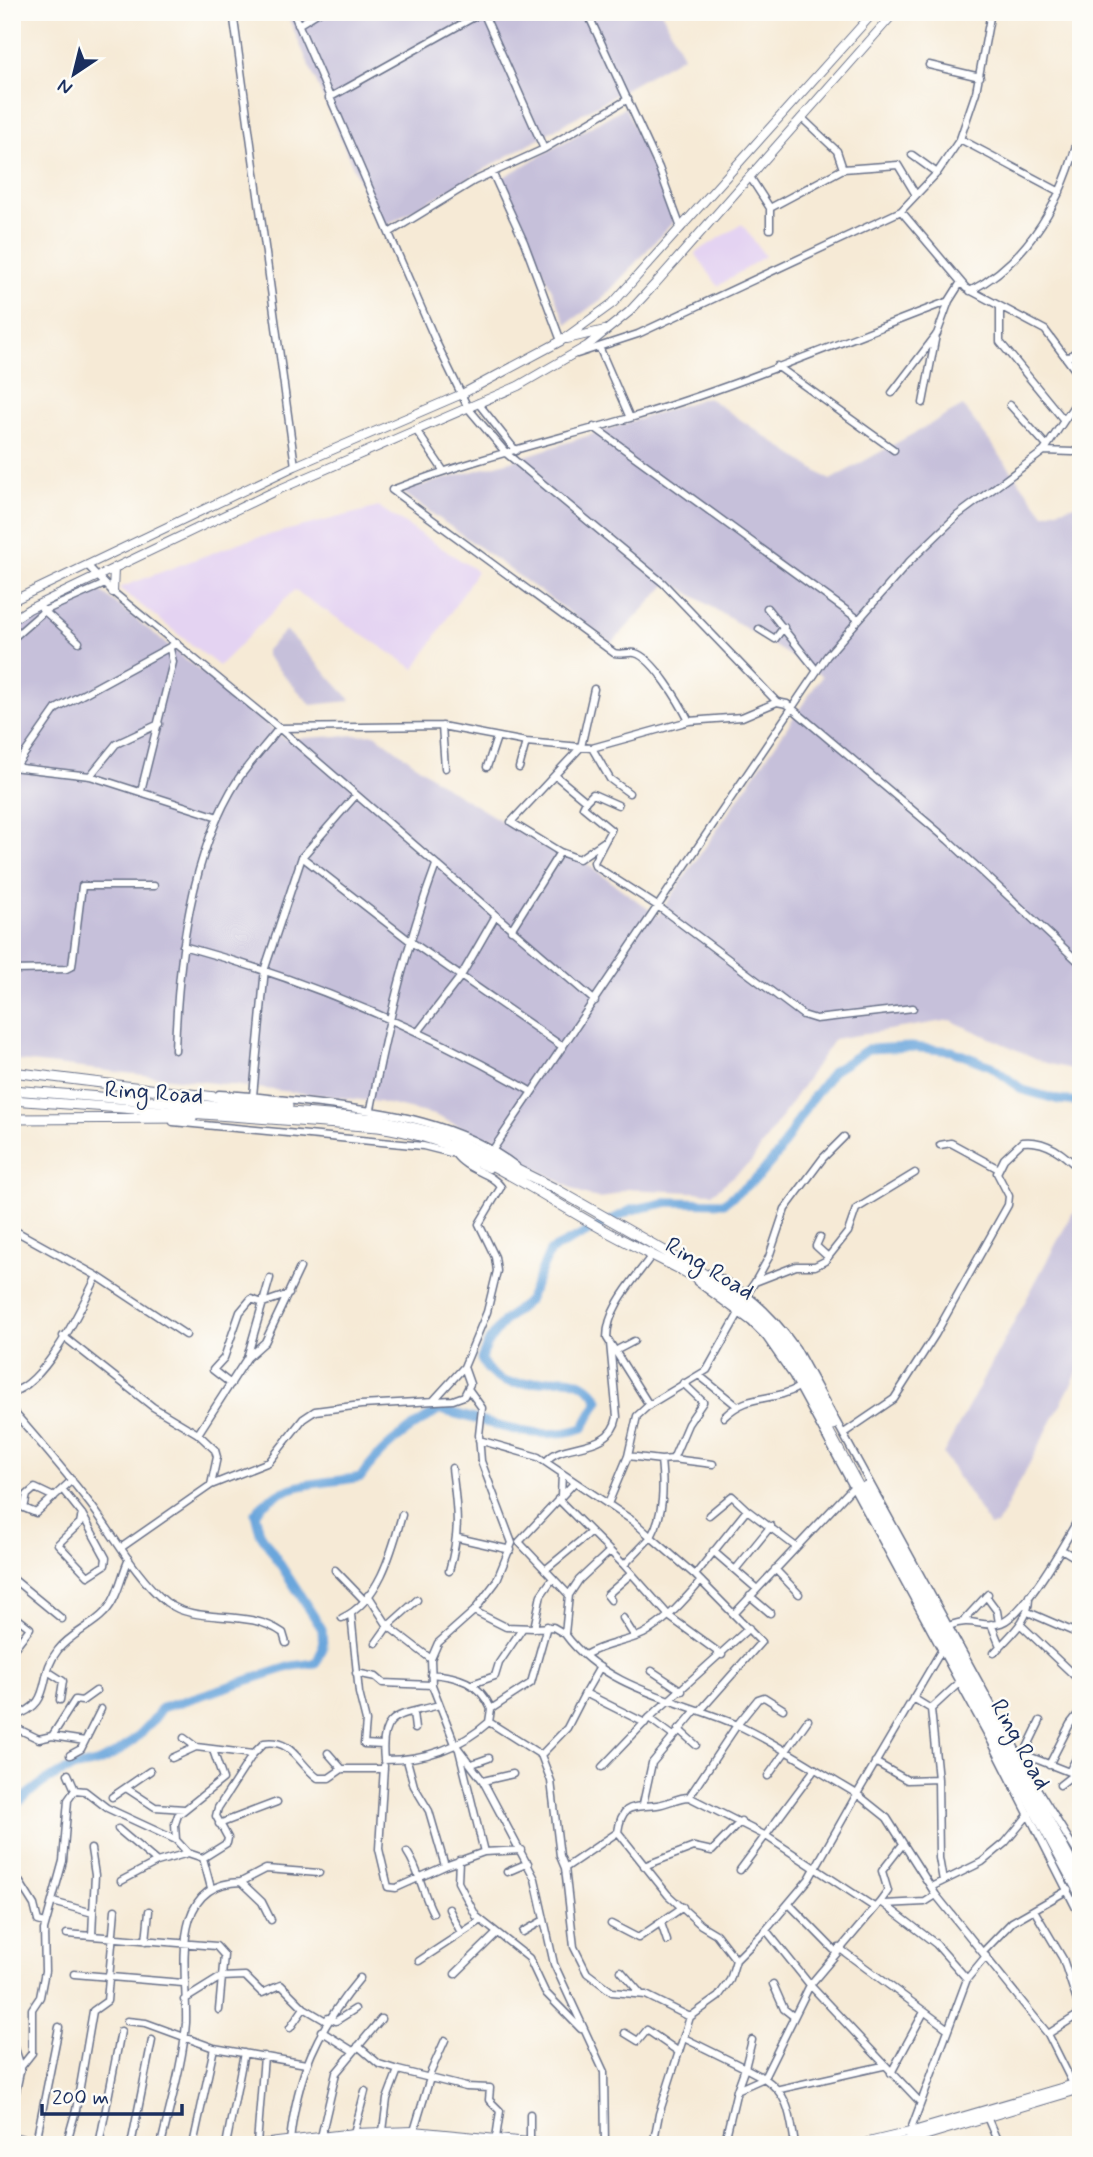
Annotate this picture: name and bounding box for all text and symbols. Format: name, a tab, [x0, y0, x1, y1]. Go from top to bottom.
north arrow	[38, 38, 108, 108]
text: N	[53, 73, 77, 101]
street label: Ring Road	[103, 1075, 204, 1114]
street label: Ring Road	[658, 1230, 760, 1310]
street label: Ring Road	[980, 1694, 1057, 1797]
scale bar	[42, 2073, 182, 2117]
text: 200 m	[52, 2084, 109, 2112]

